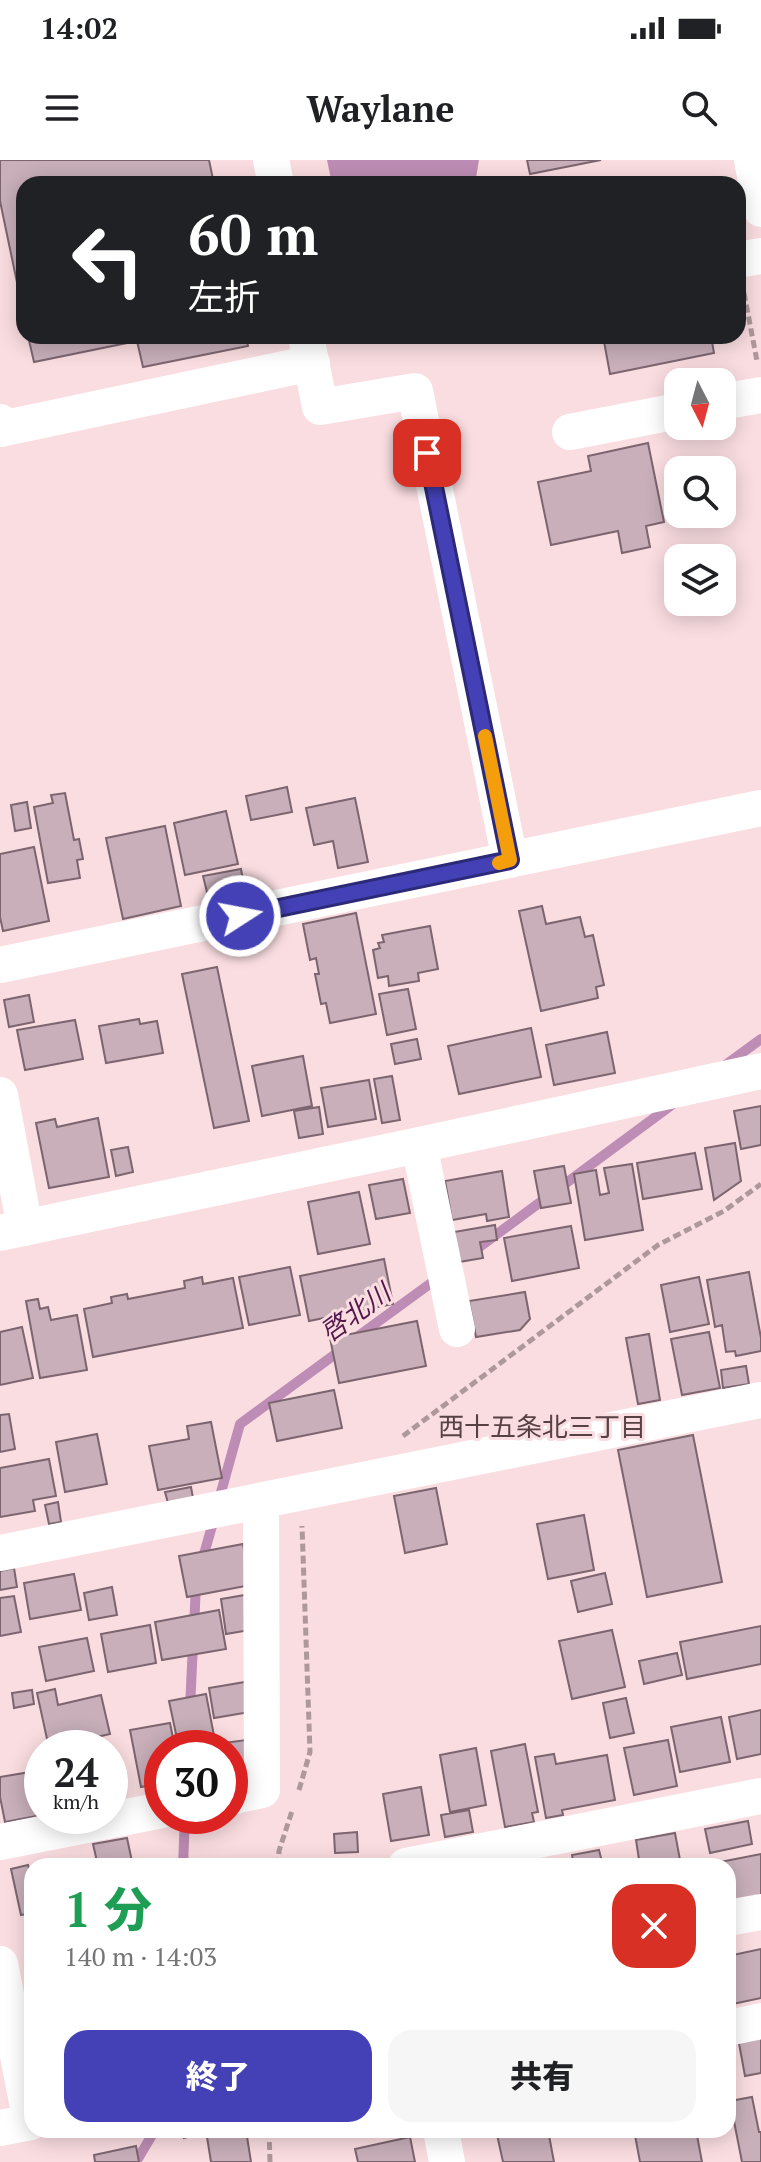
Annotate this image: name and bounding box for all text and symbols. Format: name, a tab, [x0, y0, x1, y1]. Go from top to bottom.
text: 14:02	[40, 8, 118, 48]
text: Waylane	[306, 85, 455, 132]
icon: menu	[40, 86, 84, 130]
icon: search	[677, 86, 721, 130]
text: 60 m	[188, 197, 318, 271]
icon: left	[56, 208, 160, 312]
text: 左折	[188, 273, 260, 320]
north arrow	[664, 368, 736, 440]
map controls	[664, 368, 736, 616]
pin	[393, 419, 461, 487]
icon: arrive	[405, 431, 449, 475]
button: search	[664, 456, 736, 528]
button: layers	[664, 544, 736, 616]
position arrow	[198, 874, 282, 958]
water label: 啓北川	[313, 1274, 399, 1349]
district label: 西十五条北三丁目	[438, 1409, 646, 1443]
speed limit sign: 30	[144, 1730, 248, 1834]
text: 24	[53, 1745, 99, 1798]
text: km/h	[53, 1788, 99, 1815]
text: 1 分	[64, 1877, 152, 1941]
button: close	[612, 1884, 696, 1968]
text: 140 m · 14:03	[64, 1939, 217, 1973]
button: 終了	[64, 2030, 372, 2122]
button: 共有	[388, 2030, 696, 2122]

